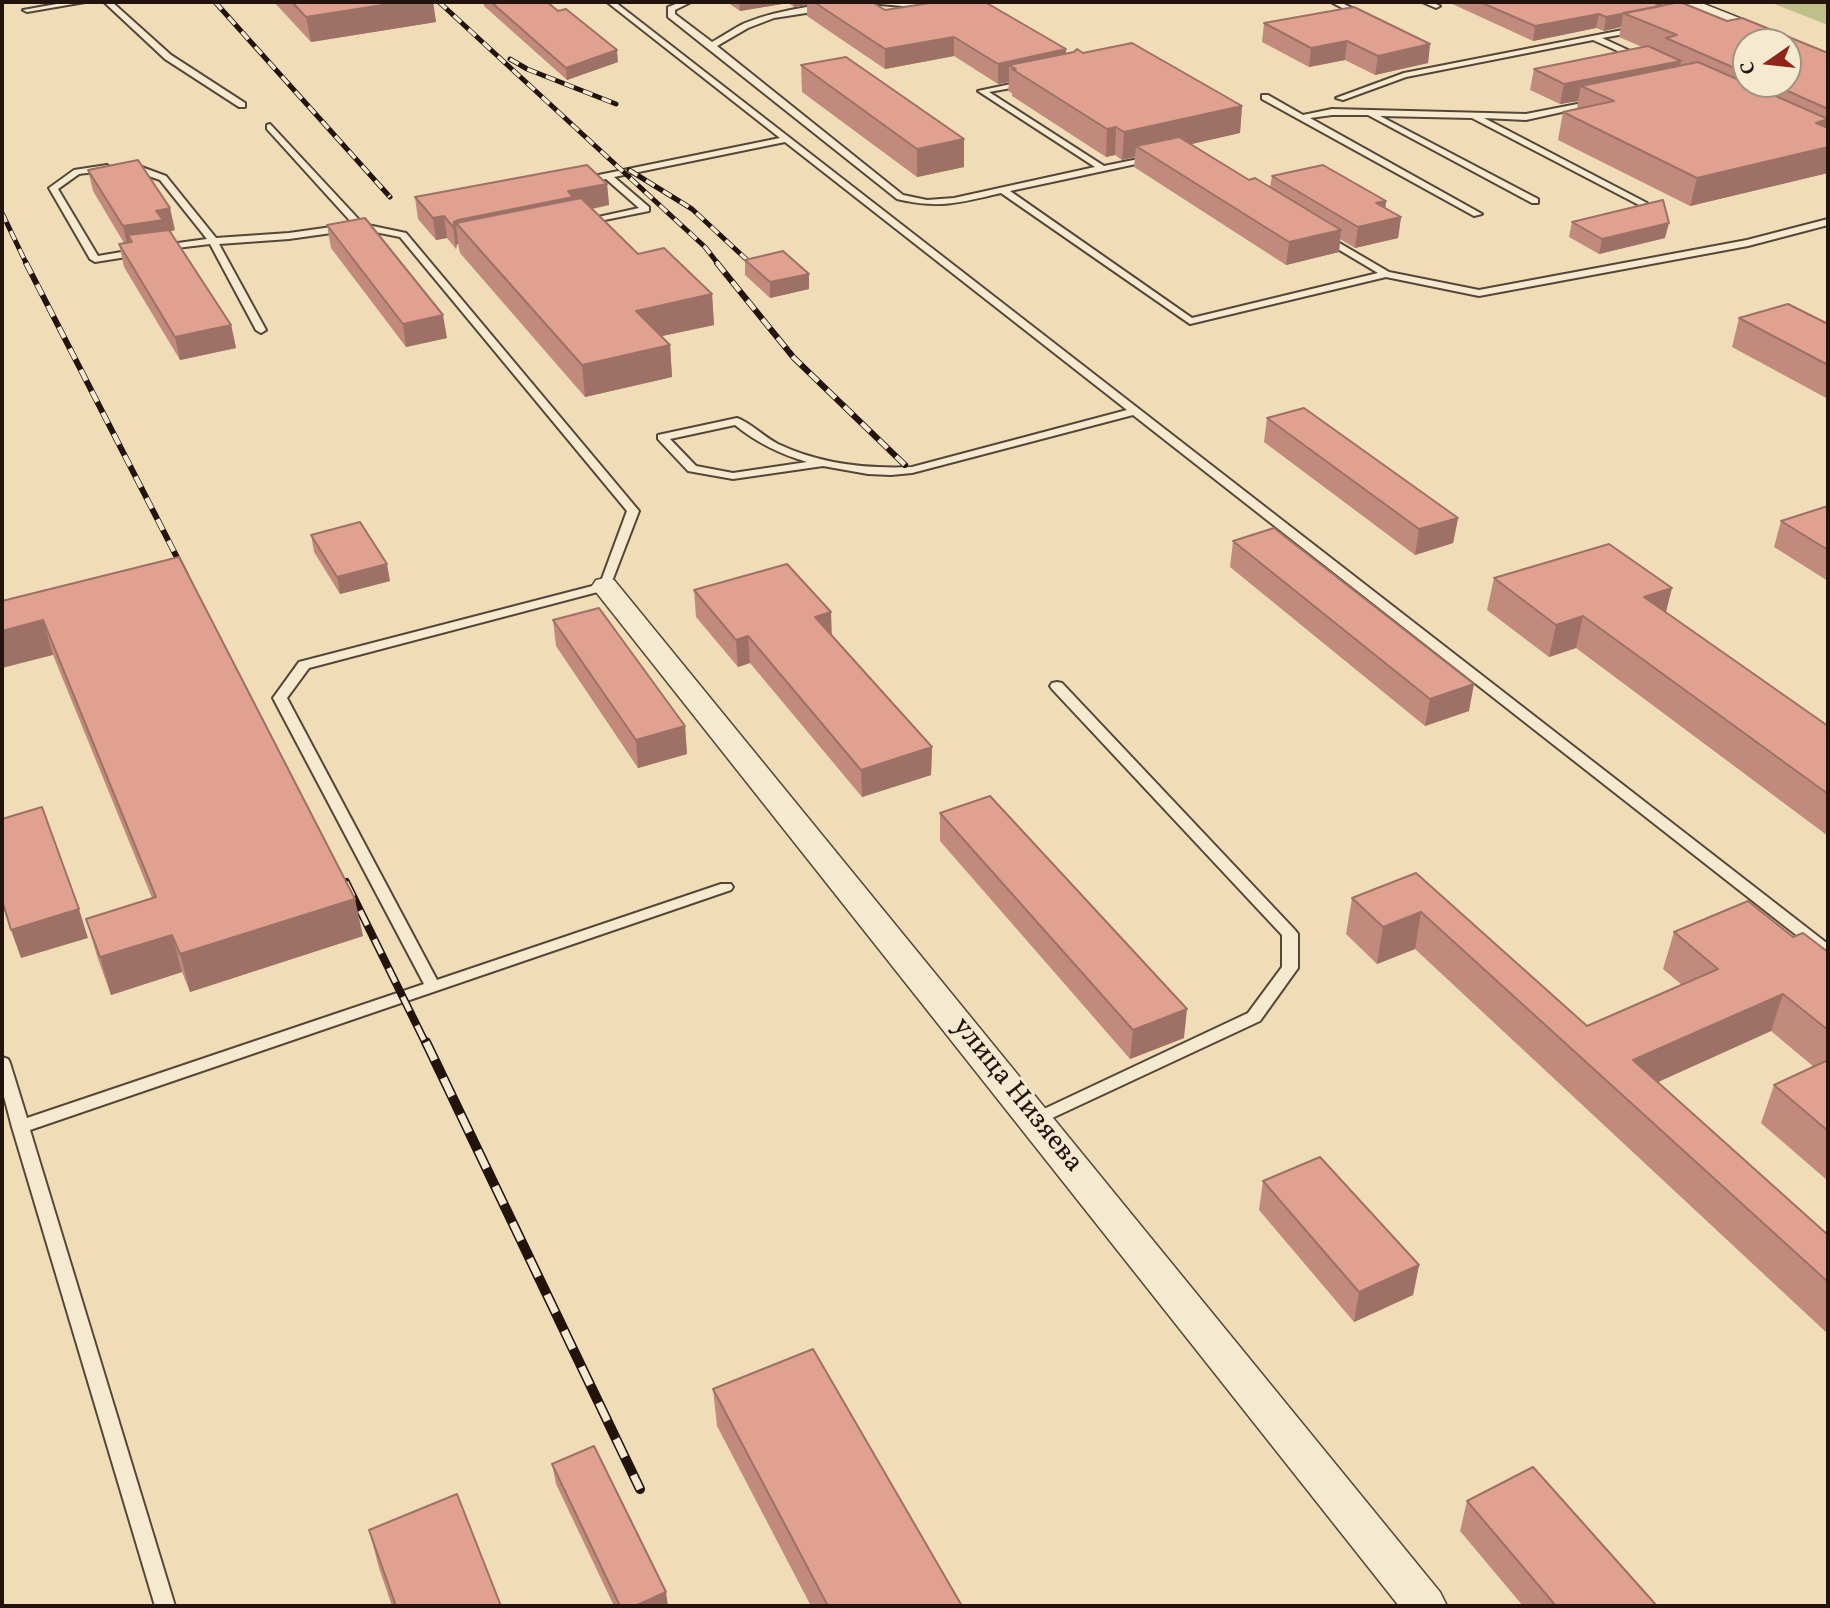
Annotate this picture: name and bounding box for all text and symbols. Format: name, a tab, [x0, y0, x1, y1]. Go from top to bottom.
north arrow	[1732, 28, 1802, 98]
text: С	[1734, 59, 1763, 77]
street label: улица Низяева	[943, 1012, 1089, 1180]

